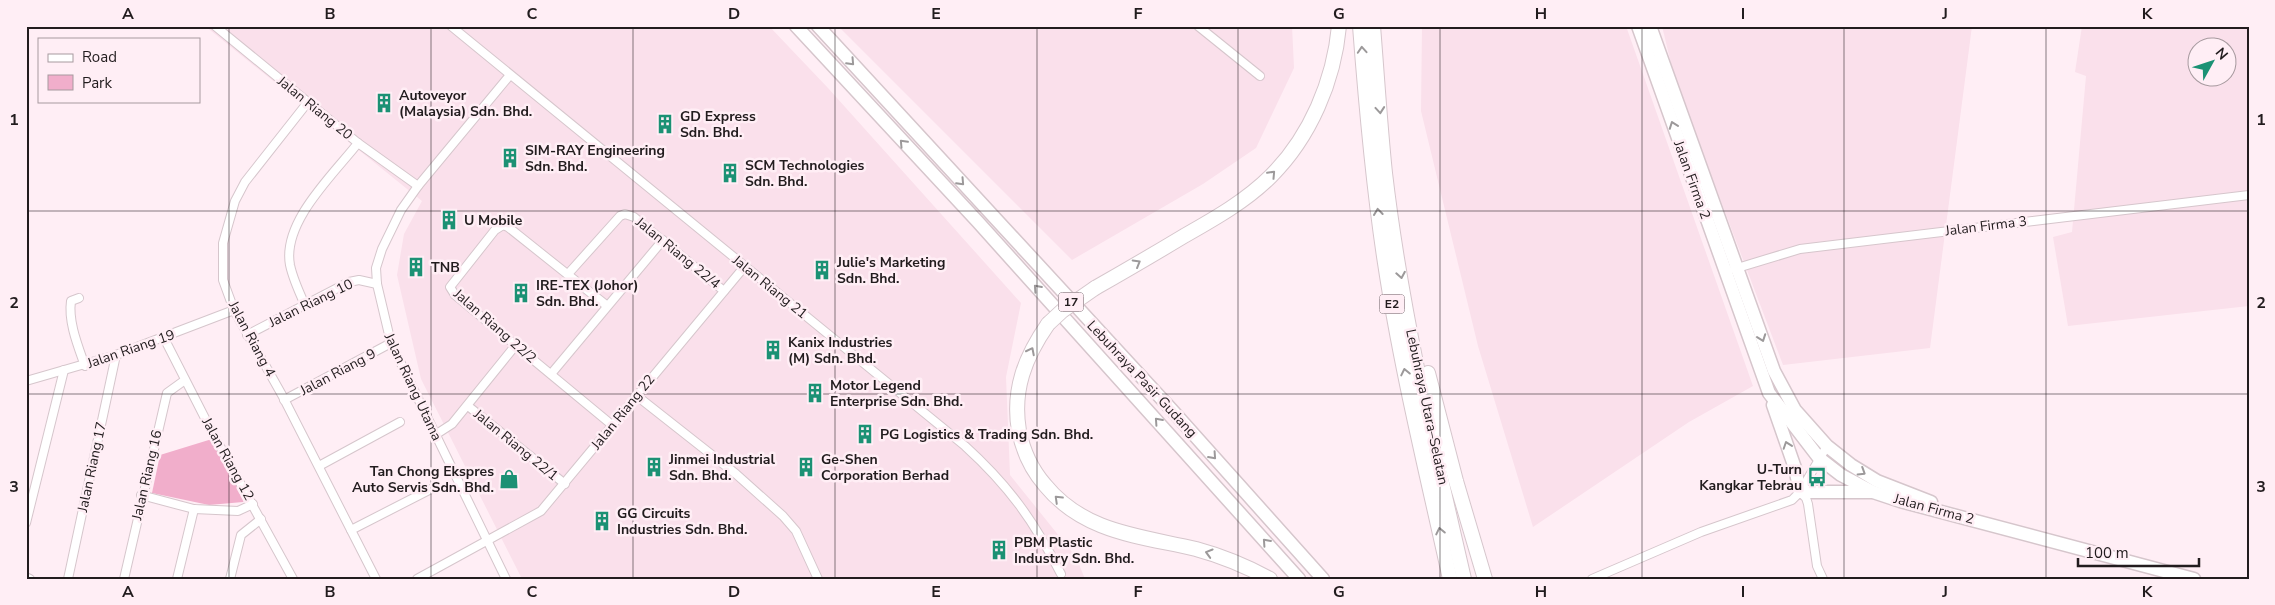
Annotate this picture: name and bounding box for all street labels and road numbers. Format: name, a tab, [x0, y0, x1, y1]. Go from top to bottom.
street label: Jalan Riang 20	[273, 71, 357, 144]
street label: Jalan Firma 2	[1669, 137, 1715, 222]
street label: Jalan Riang 22/4	[631, 212, 724, 293]
street label: Jalan Firma 3	[1943, 212, 2028, 241]
street label: Jalan Riang 21	[728, 250, 812, 323]
street label: Jalan Riang 10	[265, 274, 356, 332]
street label: Jalan Riang 22/2	[449, 284, 540, 367]
road number: 17	[1058, 292, 1084, 312]
road number: E2	[1380, 294, 1404, 314]
street label: Jalan Riang 4	[224, 297, 280, 380]
street label: Lebuhraya Pasir Gudang	[1083, 316, 1201, 442]
street label: Jalan Riang 19	[84, 325, 177, 373]
street label: Lebuhraya Utara–Selatan	[1401, 327, 1453, 487]
street label: Jalan Riang Utama	[379, 329, 446, 444]
street label: Jalan Riang 9	[296, 344, 379, 400]
street label: Jalan Riang 22	[586, 370, 659, 454]
street label: Jalan Riang 22/1	[469, 404, 562, 485]
street label: Jalan Riang 12	[197, 413, 259, 504]
street label: Jalan Riang 17	[73, 420, 111, 515]
street label: Jalan Riang 16	[127, 428, 167, 523]
street label: Jalan Firma 2	[1891, 489, 1976, 529]

